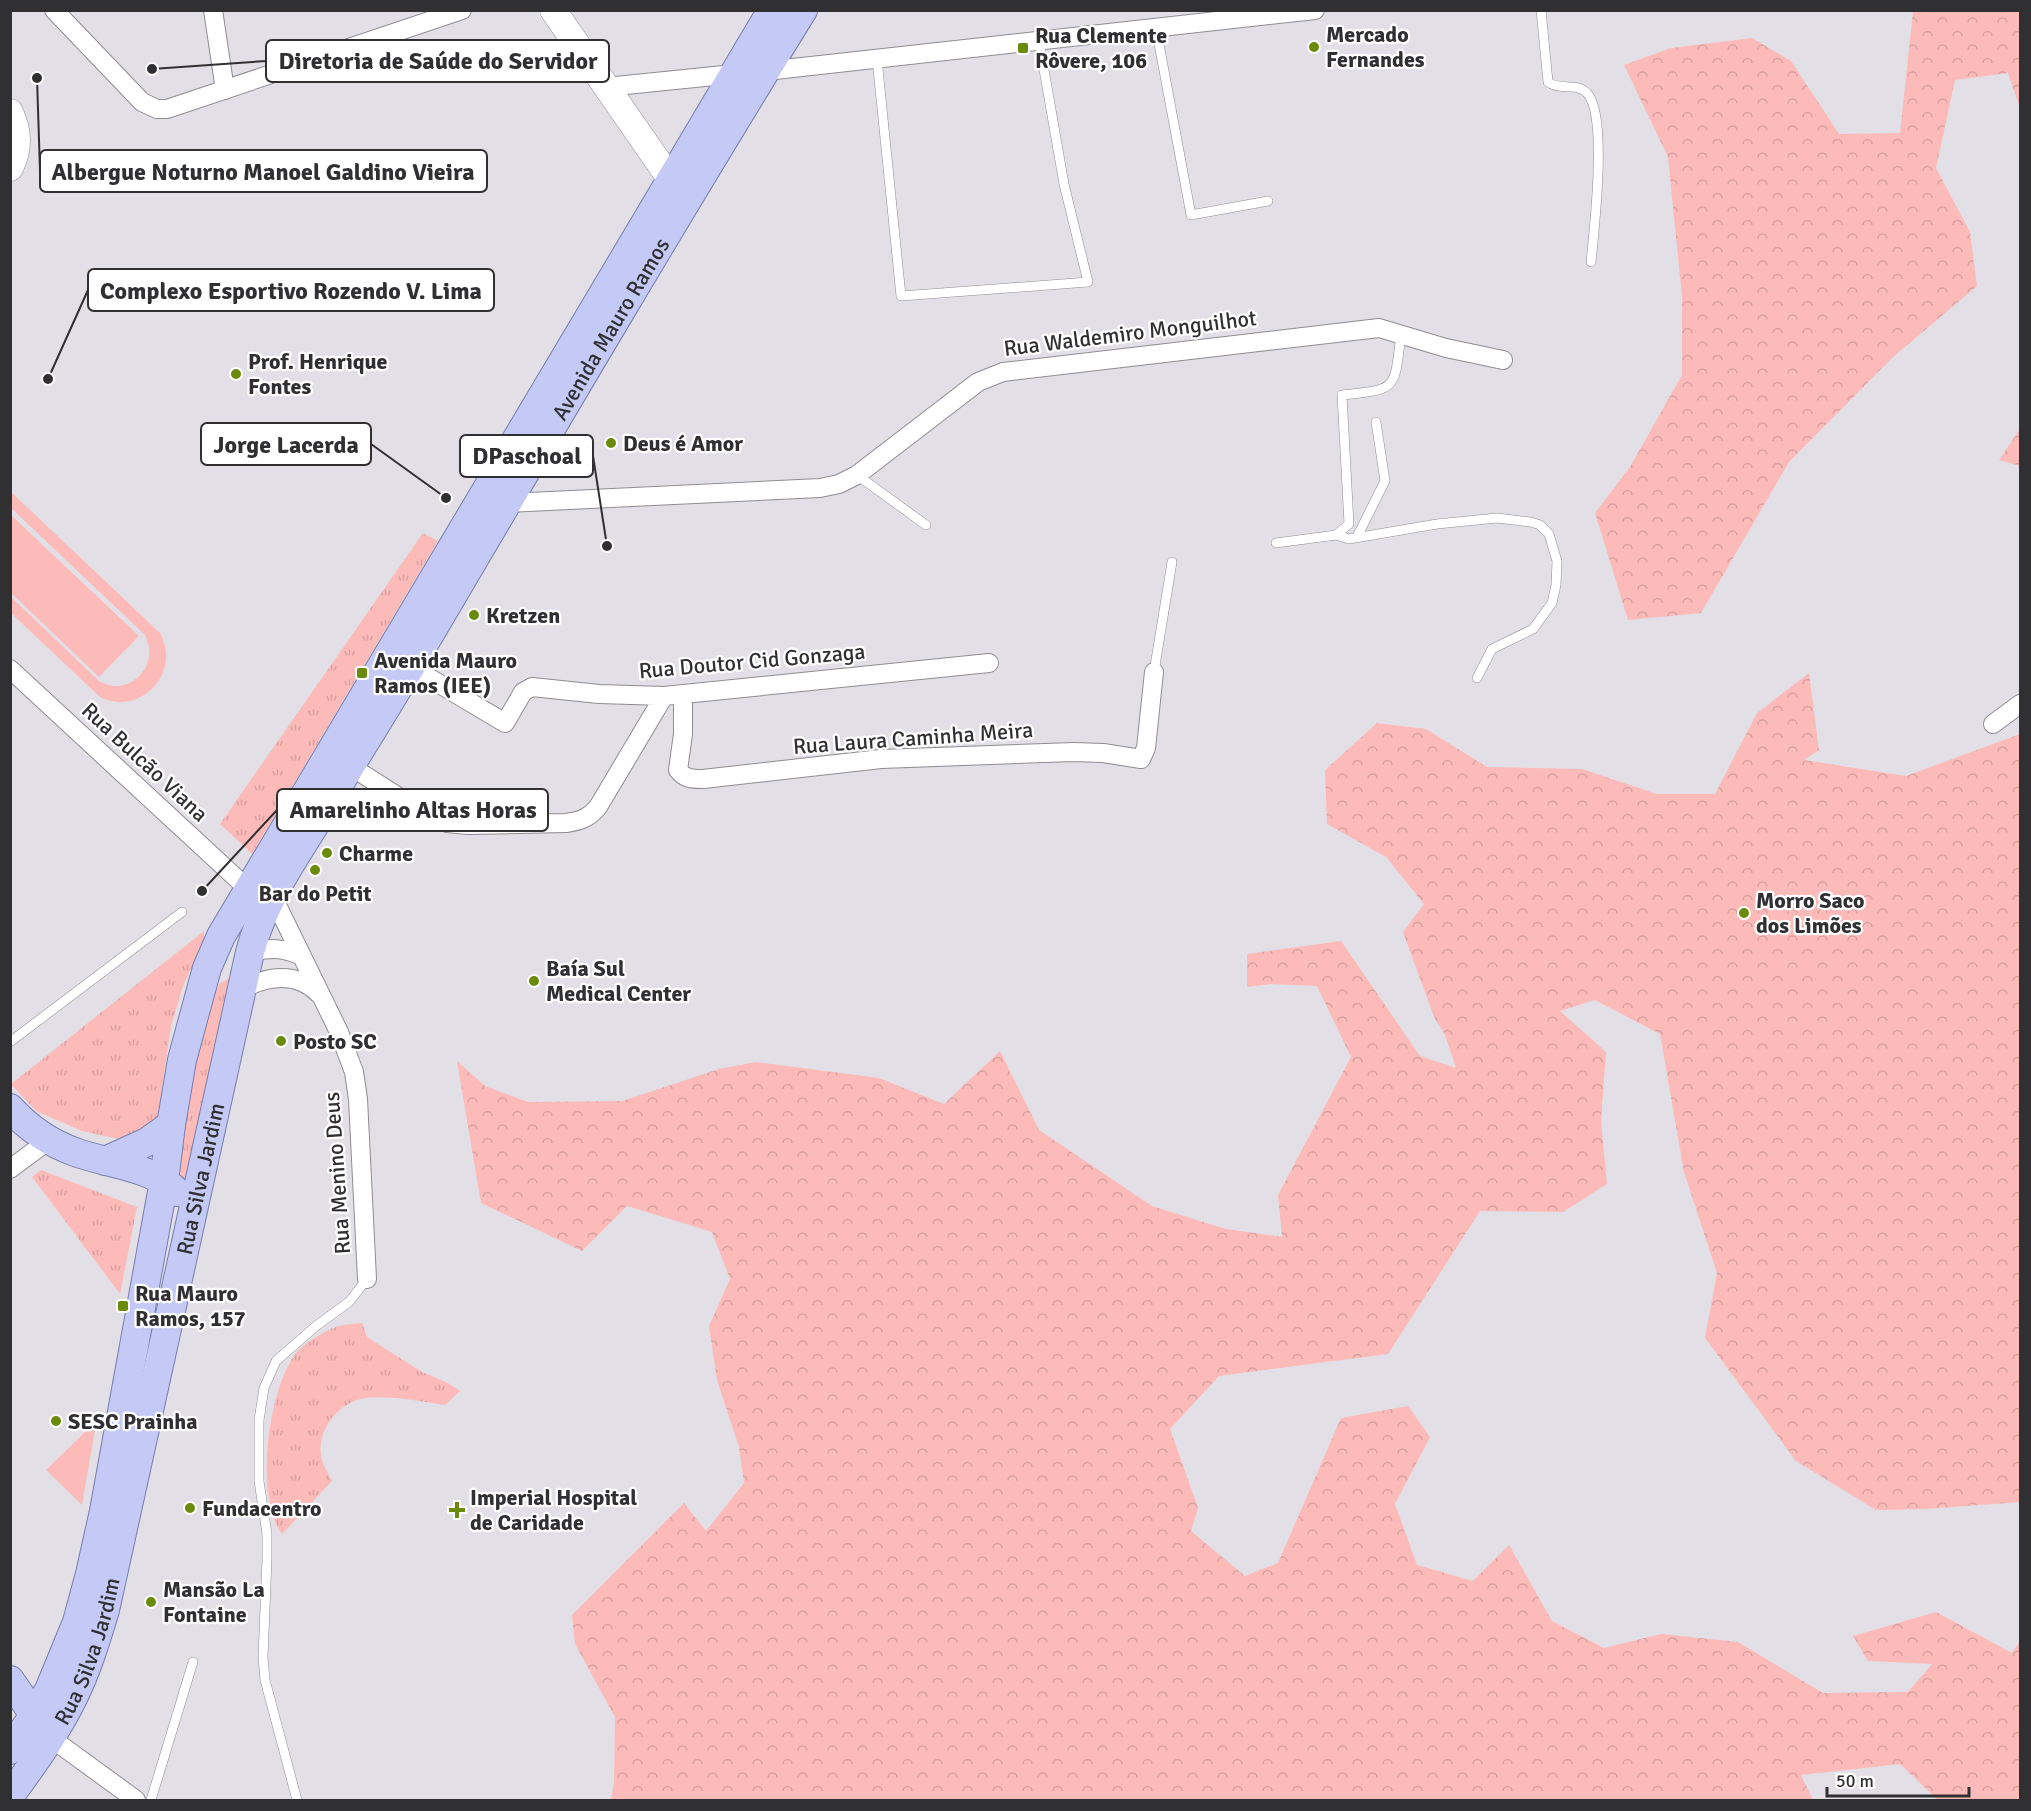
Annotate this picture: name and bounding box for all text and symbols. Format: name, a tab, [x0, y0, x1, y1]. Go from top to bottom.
place label: Mercado Fernandes	[1326, 21, 1425, 73]
place label: Rua Clemente Rôvere, 106	[1035, 22, 1167, 74]
callout: Diretoria de Saúde do Servidor	[266, 40, 609, 82]
marker: Mercado Fernandes	[1307, 40, 1321, 54]
marker: Rua Clemente Rôvere, 106	[1016, 41, 1030, 55]
text: Diretoria de Saúde do Servidor	[278, 46, 598, 76]
callout: Albergue Noturno Manoel Galdino Vieira	[40, 150, 487, 192]
text: Albergue Noturno Manoel Galdino Vieira	[51, 157, 475, 187]
street label: Avenida Mauro Ramos	[546, 233, 675, 425]
callout: Complexo Esportivo Rozendo V. Lima	[88, 269, 494, 311]
text: Complexo Esportivo Rozendo V. Lima	[100, 276, 482, 306]
street label: Rua Waldemiro Monguilhot	[1002, 304, 1258, 362]
place label: Prof. Henrique Fontes	[248, 348, 388, 400]
marker: Prof. Henrique Fontes	[229, 367, 243, 381]
callout: Jorge Lacerda	[201, 423, 371, 465]
text: Jorge Lacerda	[213, 430, 359, 460]
place label: Deus é Amor	[623, 430, 743, 457]
callout: DPaschoal	[460, 435, 593, 477]
marker: Deus é Amor	[604, 436, 618, 450]
text: DPaschoal	[472, 441, 582, 471]
place label: Kretzen	[486, 602, 560, 629]
marker: Kretzen	[467, 608, 481, 622]
street label: Rua Doutor Cid Gonzaga	[638, 638, 866, 684]
place label: Avenida Mauro Ramos (IEE)	[374, 647, 517, 699]
marker: Avenida Mauro Ramos (IEE)	[355, 666, 369, 680]
street label: Rua Bulcão Viana	[76, 697, 214, 827]
street label: Rua Laura Caminha Meira	[792, 716, 1034, 760]
callout: Amarelinho Altas Horas	[277, 789, 548, 831]
text: Amarelinho Altas Horas	[289, 795, 537, 825]
place label: Charme	[339, 840, 413, 867]
marker: Charme	[320, 846, 334, 860]
marker: Bar do Petit	[308, 863, 322, 877]
place label: Bar do Petit	[259, 880, 371, 907]
place label: Morro Saco dos Limões	[1756, 887, 1864, 939]
marker: Morro Saco dos Limões	[1737, 906, 1751, 920]
place label: Baía Sul Medical Center	[546, 955, 691, 1007]
marker: Baía Sul Medical Center	[527, 974, 541, 988]
place label: Posto SC	[293, 1028, 377, 1055]
marker: Posto SC	[274, 1034, 288, 1048]
street label: Rua Menino Deus	[318, 1091, 356, 1255]
street label: Rua Silva Jardim	[170, 1100, 230, 1257]
place label: Rua Mauro Ramos, 157	[135, 1280, 246, 1332]
marker: Rua Mauro Ramos, 157	[116, 1299, 130, 1313]
place label: SESC Prainha	[68, 1408, 198, 1435]
marker: SESC Prainha	[49, 1414, 63, 1428]
place label: Imperial Hospital de Caridade	[470, 1484, 637, 1536]
place label: Fundacentro	[202, 1495, 322, 1522]
marker: Fundacentro	[183, 1501, 197, 1515]
marker: Imperial Hospital de Caridade	[448, 1501, 466, 1519]
street label: Rua Silva Jardim	[48, 1575, 125, 1729]
place label: Mansão La Fontaine	[163, 1576, 265, 1628]
marker: Mansão La Fontaine	[144, 1595, 158, 1609]
scale bar	[1827, 1760, 1970, 1798]
text: 50 m	[1836, 1770, 1874, 1792]

